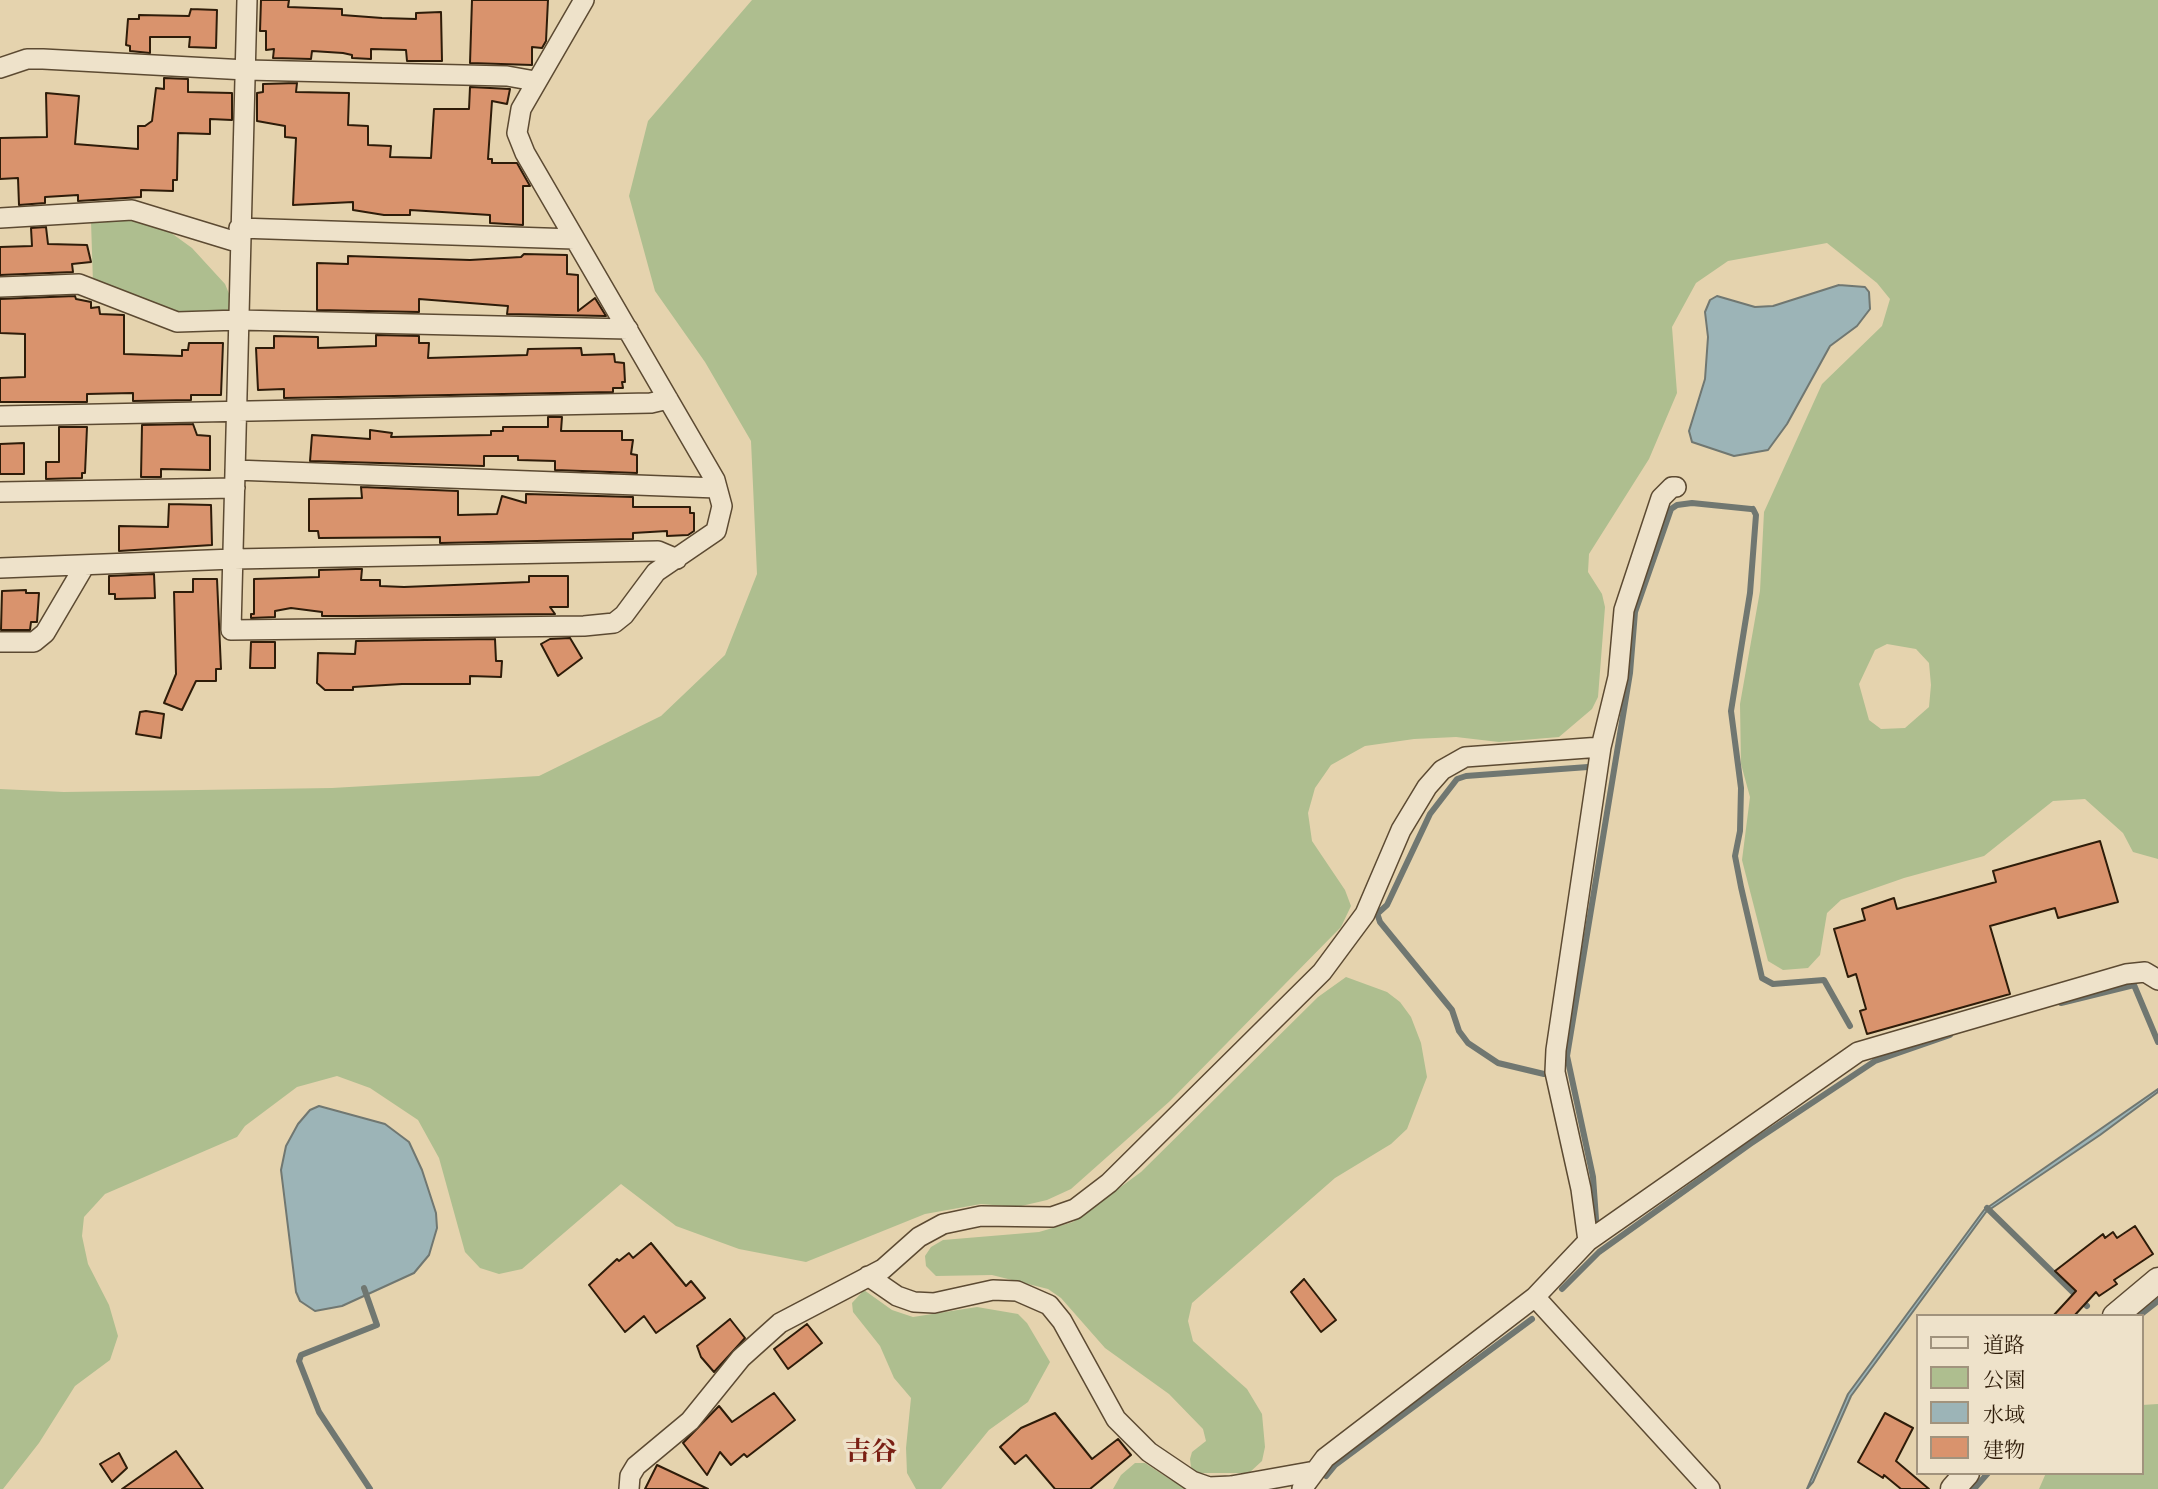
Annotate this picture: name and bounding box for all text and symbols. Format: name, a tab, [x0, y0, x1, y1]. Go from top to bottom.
legend	[1916, 1314, 2144, 1475]
text: 道路	[1983, 1333, 2025, 1357]
text: 公園	[1983, 1368, 2025, 1392]
text: 水域	[1983, 1403, 2025, 1427]
district label: 吉谷	[845, 1438, 897, 1470]
text: 建物	[1983, 1438, 2025, 1462]

